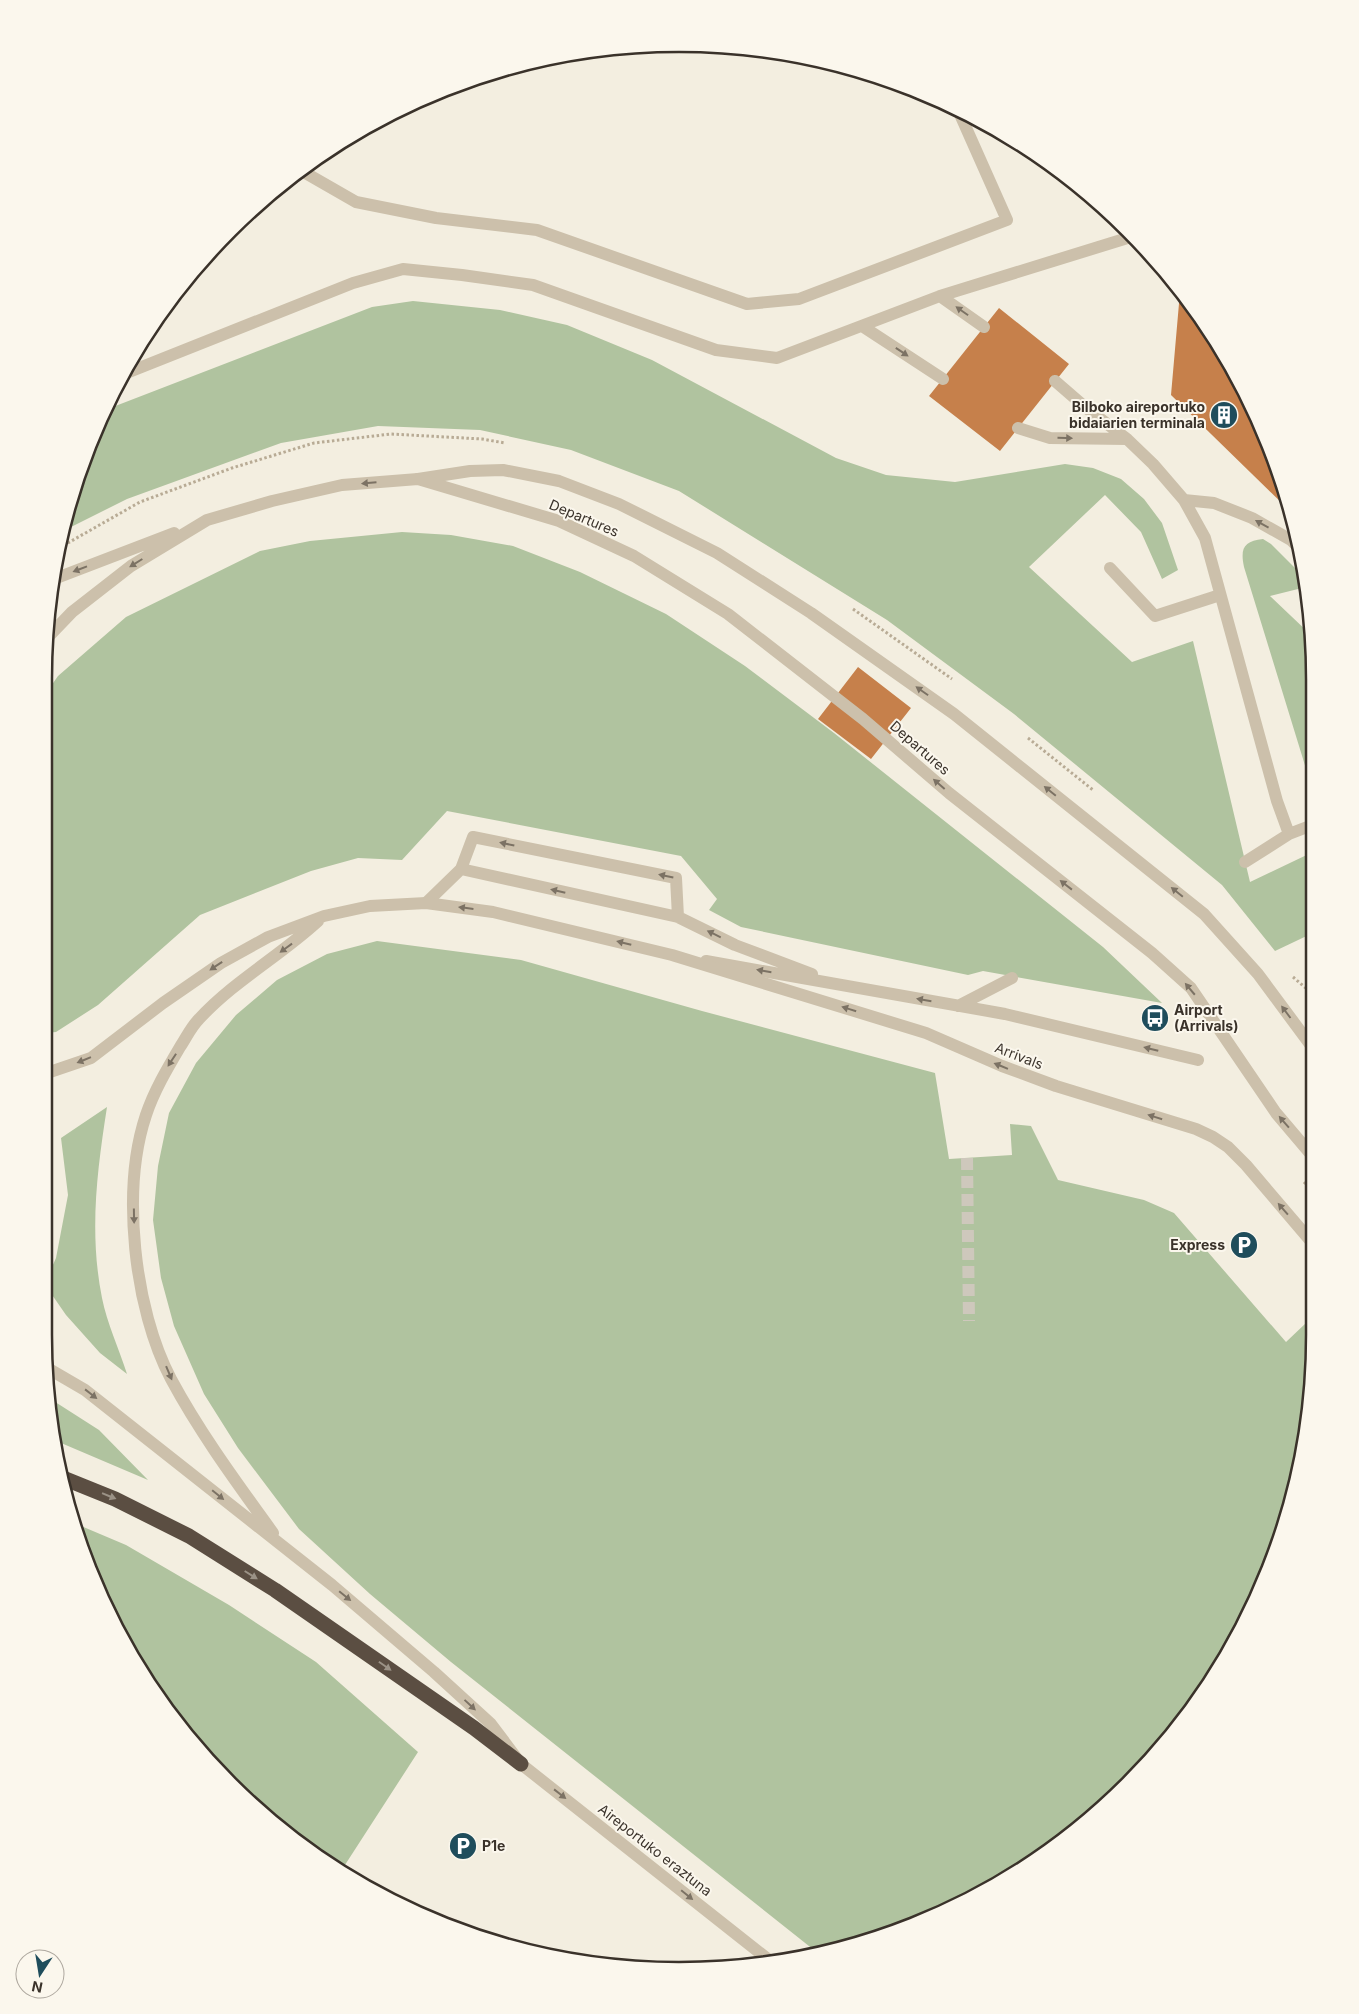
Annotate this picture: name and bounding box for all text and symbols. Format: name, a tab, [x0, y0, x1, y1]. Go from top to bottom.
one-way arrow	[955, 306, 969, 316]
one-way arrow	[896, 348, 909, 357]
place label: Bilboko aireportuko bidaiarien terminala	[1069, 398, 1205, 431]
building icon: Bilboko aireportuko bidaiarien terminala	[1209, 400, 1239, 430]
one-way arrow	[1058, 434, 1074, 442]
one-way arrow	[361, 479, 377, 487]
street label: Departures	[547, 495, 621, 540]
one-way arrow	[1255, 520, 1270, 528]
one-way arrow	[129, 558, 143, 568]
one-way arrow	[72, 565, 87, 573]
one-way arrow	[915, 686, 929, 696]
street label: Departures	[887, 717, 954, 778]
one-way arrow	[933, 778, 945, 790]
one-way arrow	[1044, 785, 1057, 796]
one-way arrow	[500, 840, 515, 848]
one-way arrow	[658, 872, 674, 880]
one-way arrow	[1059, 880, 1073, 890]
one-way arrow	[550, 886, 566, 894]
one-way arrow	[1171, 887, 1184, 898]
one-way arrow	[457, 904, 473, 912]
one-way arrow	[707, 930, 721, 938]
one-way arrow	[617, 939, 632, 947]
one-way arrow	[280, 942, 293, 953]
one-way arrow	[210, 961, 223, 971]
one-way arrow	[755, 967, 771, 975]
one-way arrow	[1185, 983, 1196, 996]
one-way arrow	[915, 995, 931, 1003]
place label: Airport (Arrivals)	[1174, 1001, 1238, 1034]
bus stop icon: Airport (Arrivals)	[1140, 1003, 1170, 1033]
one-way arrow	[841, 1005, 856, 1013]
one-way arrow	[1281, 1005, 1291, 1019]
street label: Arrivals	[993, 1039, 1046, 1073]
one-way arrow	[1143, 1045, 1158, 1053]
one-way arrow	[167, 1054, 177, 1067]
one-way arrow	[76, 1056, 91, 1064]
one-way arrow	[993, 1062, 1008, 1070]
one-way arrow	[1148, 1112, 1163, 1120]
one-way arrow	[1278, 1116, 1289, 1129]
one-way arrow	[1278, 1203, 1289, 1216]
one-way arrow	[130, 1208, 138, 1224]
parking icon: Express	[1229, 1230, 1259, 1260]
place label: Express	[1170, 1236, 1225, 1253]
one-way arrow	[165, 1366, 173, 1381]
one-way arrow	[84, 1389, 97, 1400]
one-way arrow	[211, 1489, 224, 1500]
one-way arrow	[101, 1493, 116, 1501]
one-way arrow	[244, 1570, 257, 1580]
one-way arrow	[338, 1591, 351, 1602]
one-way arrow	[378, 1661, 392, 1671]
one-way arrow	[464, 1699, 476, 1711]
one-way arrow	[553, 1789, 566, 1800]
street label: Aireportuko eraztuna	[595, 1800, 715, 1899]
parking icon: P1e	[448, 1831, 478, 1861]
place label: P1e	[482, 1837, 505, 1854]
one-way arrow	[680, 1890, 694, 1900]
north arrow	[15, 1949, 65, 1999]
text: N	[30, 1978, 44, 1997]

